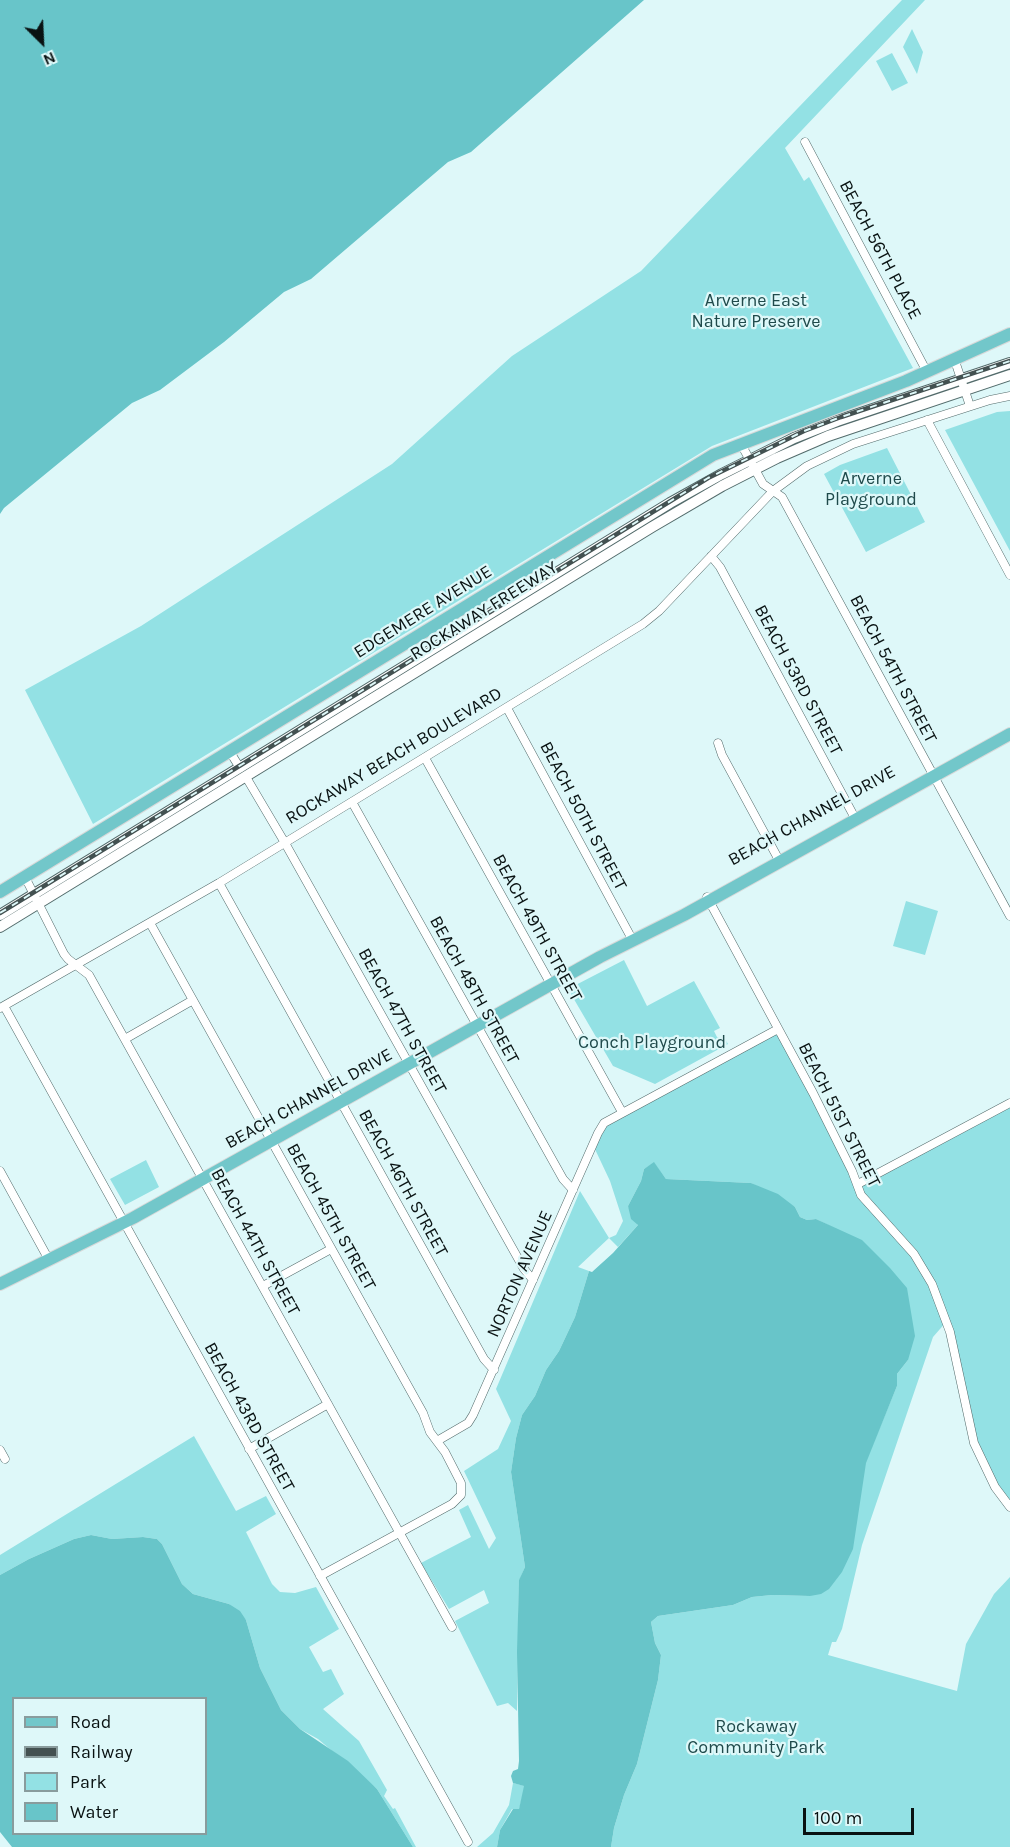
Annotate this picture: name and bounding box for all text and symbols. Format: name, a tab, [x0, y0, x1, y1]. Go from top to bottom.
north arrow	[12, 12, 72, 72]
text: N	[40, 48, 59, 70]
street label: BEACH 56TH PLACE	[834, 177, 926, 323]
park label: Arverne East Nature Preserve	[691, 290, 821, 332]
park label: Arverne Playground	[825, 468, 917, 510]
street label: ROCKAWAY FREEWAY	[406, 557, 562, 665]
street label: EDGEMERE AVENUE	[350, 561, 496, 663]
street label: BEACH 54TH STREET	[845, 591, 941, 747]
street label: BEACH 53RD STREET	[749, 601, 847, 759]
street label: ROCKAWAY BEACH BOULEVARD	[282, 683, 506, 829]
street label: BEACH 50TH STREET	[535, 738, 631, 894]
street label: BEACH CHANNEL DRIVE	[725, 761, 899, 871]
street label: BEACH 49TH STREET	[488, 851, 586, 1005]
street label: BEACH 48TH STREET	[424, 912, 524, 1068]
street label: BEACH 47TH STREET	[353, 944, 451, 1098]
park label: Conch Playground	[578, 1032, 726, 1054]
street label: BEACH 51ST STREET	[793, 1039, 885, 1191]
street label: BEACH CHANNEL DRIVE	[222, 1044, 396, 1154]
street label: BEACH 46TH STREET	[354, 1106, 452, 1260]
street label: BEACH 45TH STREET	[282, 1140, 380, 1294]
street label: BEACH 44TH STREET	[206, 1165, 304, 1319]
street label: NORTON AVENUE	[482, 1207, 558, 1341]
street label: BEACH 43RD STREET	[199, 1339, 299, 1495]
legend	[12, 1697, 207, 1835]
text: Road	[70, 1711, 111, 1733]
park label: Rockaway Community Park	[687, 1716, 825, 1758]
text: Railway	[70, 1741, 133, 1763]
text: Park	[70, 1771, 107, 1793]
scale bar	[806, 1796, 917, 1834]
text: Water	[70, 1801, 118, 1823]
text: 100 m	[814, 1807, 862, 1829]

